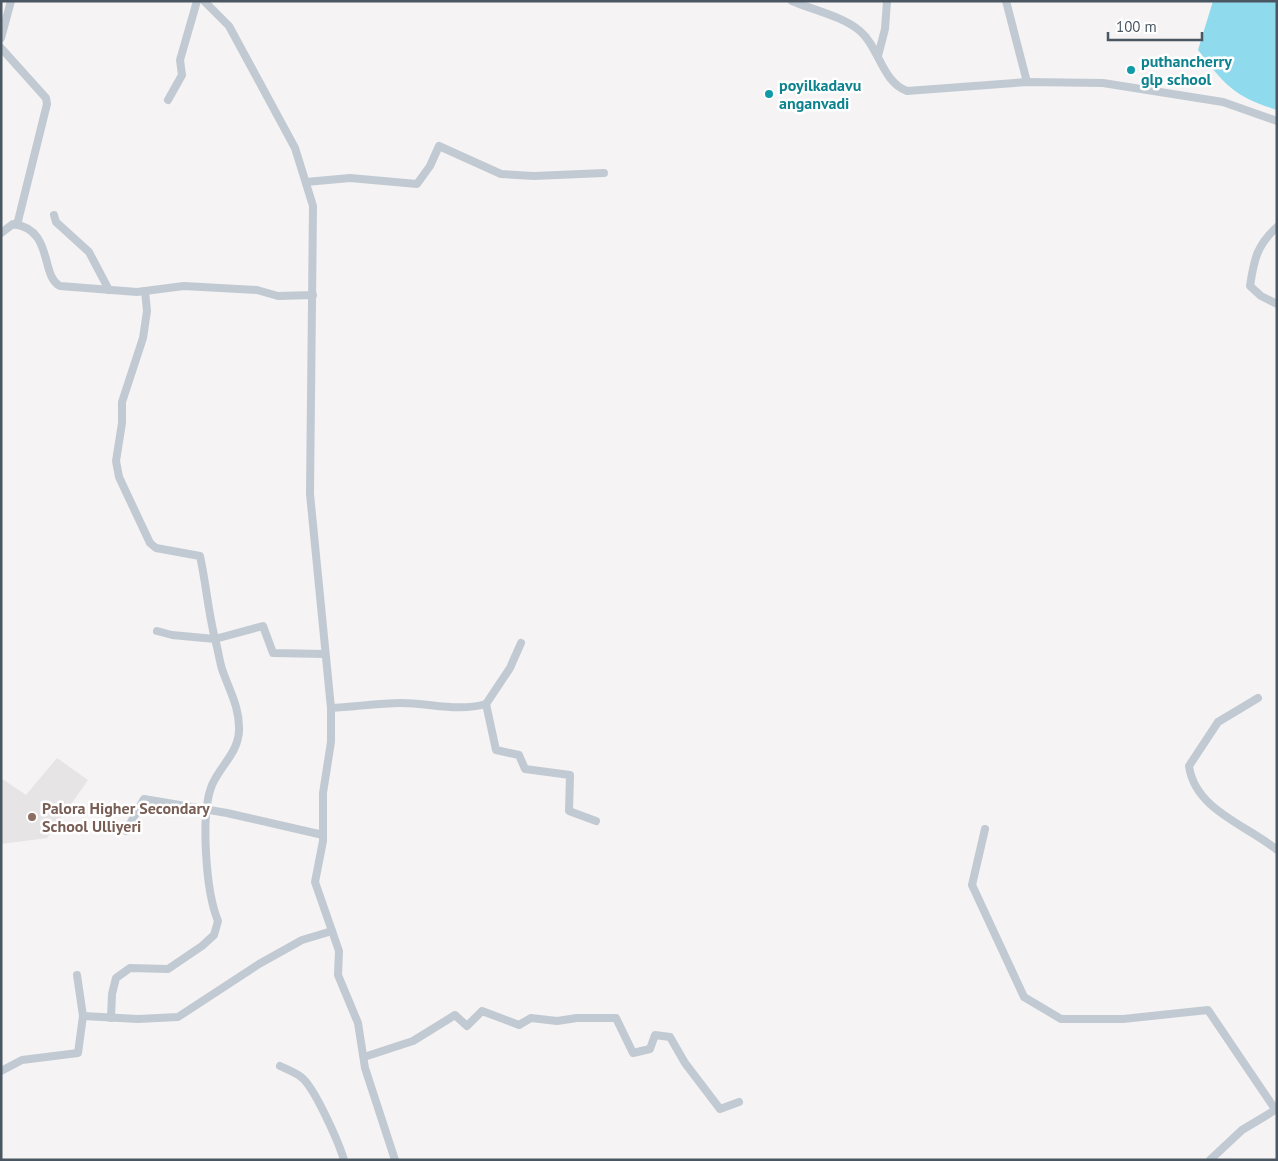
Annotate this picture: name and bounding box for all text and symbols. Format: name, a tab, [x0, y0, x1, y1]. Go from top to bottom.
scale bar	[1108, 10, 1202, 42]
text: 100 m	[1116, 17, 1157, 36]
place label: puthancherry glp school	[1141, 51, 1232, 89]
marker: puthancherry glp school	[1125, 64, 1137, 76]
place label: poyilkadavu anganvadi	[779, 75, 861, 113]
marker: poyilkadavu anganvadi	[763, 88, 775, 100]
place label: Palora Higher Secondary School Ulliyeri	[42, 798, 210, 836]
marker: Palora Higher Secondary School Ulliyeri	[26, 811, 38, 823]

